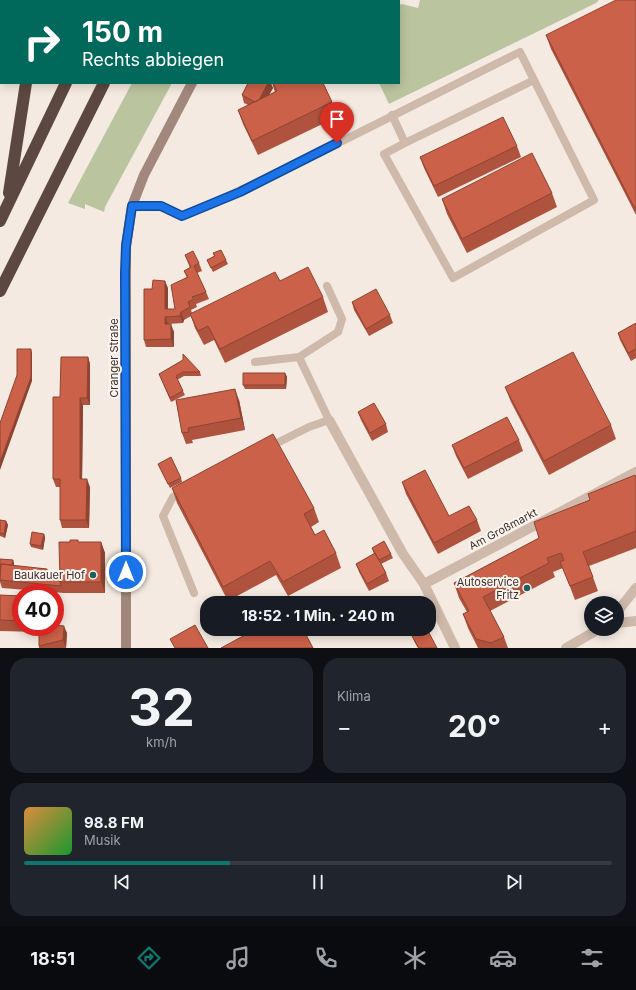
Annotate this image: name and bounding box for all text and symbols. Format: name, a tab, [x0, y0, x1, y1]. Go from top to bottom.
text: 150 m	[82, 15, 163, 49]
icon: right	[16, 16, 68, 68]
text: Rechts abbiegen	[82, 49, 224, 70]
pin	[320, 102, 354, 143]
icon: arrive	[326, 108, 348, 130]
street label: Cranger Straße	[107, 318, 121, 398]
street label: Am Großmarkt	[466, 505, 540, 553]
position arrow	[105, 551, 147, 593]
place label: Baukauer Hof	[14, 568, 85, 582]
marker: Baukauer Hof	[88, 570, 98, 580]
place label: Autoservice Fritz	[457, 575, 519, 602]
marker: Autoservice Fritz	[522, 583, 532, 593]
speed limit sign: 40	[12, 584, 64, 636]
map controls	[584, 596, 624, 636]
button: layers	[584, 596, 624, 636]
text: 18:52 · 1 Min. · 240 m	[241, 606, 395, 625]
text: 32	[128, 676, 195, 739]
text: Klima	[337, 688, 371, 704]
text: 20°	[448, 708, 501, 744]
text: −	[337, 714, 352, 740]
text: +	[597, 714, 612, 740]
text: km/h	[146, 734, 177, 750]
text: 98.8 FM	[84, 813, 144, 832]
text: Musik	[84, 832, 121, 848]
icon: previous	[111, 871, 133, 893]
icon: pause	[307, 871, 329, 893]
icon: next	[503, 871, 525, 893]
icon: directions	[135, 944, 163, 972]
icon: music	[224, 944, 252, 972]
icon: phone	[312, 944, 340, 972]
icon: climate	[401, 944, 429, 972]
icon: car	[489, 944, 517, 972]
icon: filters	[578, 944, 606, 972]
text: 18:51	[30, 948, 75, 969]

